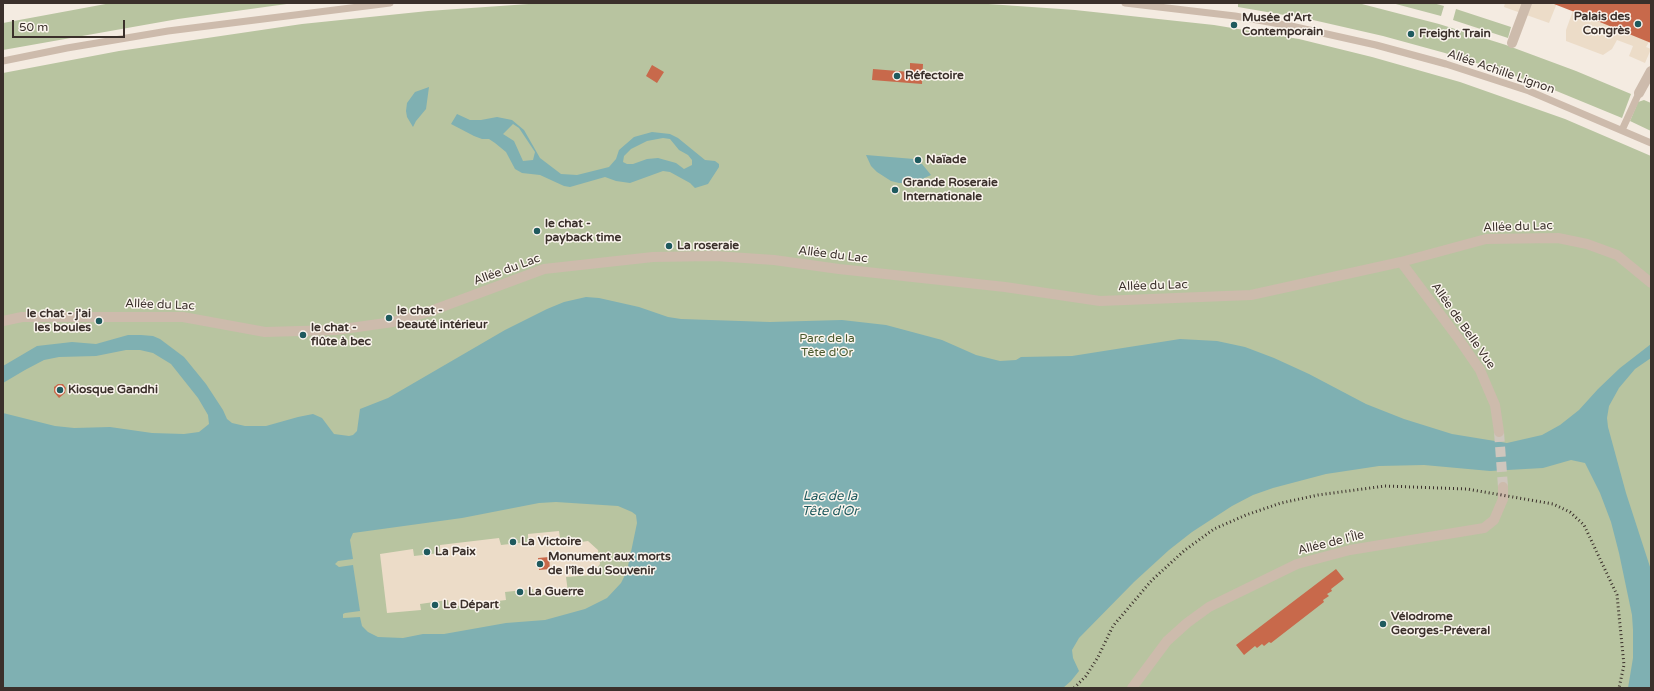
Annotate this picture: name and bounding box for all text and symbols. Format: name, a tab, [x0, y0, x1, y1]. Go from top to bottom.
place label: Palais des Congrès	[1574, 10, 1630, 38]
place label: Musée d'Art Contemporain	[1242, 11, 1323, 39]
scale bar	[14, 12, 127, 38]
marker: Palais des Congrès	[1633, 19, 1643, 29]
text: 50 m	[19, 20, 48, 34]
marker: Musée d'Art Contemporain	[1229, 20, 1239, 30]
place label: Freight Train	[1419, 27, 1491, 41]
marker: Freight Train	[1406, 29, 1416, 39]
street label: Allée Achille Lignon	[1446, 47, 1556, 97]
place label: Réfectoire	[905, 69, 964, 83]
marker: Réfectoire	[892, 71, 902, 81]
place label: Naïade	[926, 153, 966, 167]
marker: Naïade	[913, 155, 923, 165]
place label: Grande Roseraie Internationale	[903, 176, 998, 204]
marker: Grande Roseraie Internationale	[890, 185, 900, 195]
place label: le chat - payback time	[545, 217, 621, 245]
street label: Allée du Lac	[1483, 219, 1553, 235]
marker: le chat - payback time	[532, 226, 542, 236]
place label: La roseraie	[677, 239, 739, 253]
marker: La roseraie	[664, 241, 674, 251]
street label: Allée du Lac	[798, 244, 868, 266]
street label: Allée du Lac	[472, 251, 542, 289]
street label: Allée du Lac	[1118, 278, 1188, 294]
street label: Allée de Belle Vue	[1428, 280, 1498, 372]
street label: Allée du Lac	[125, 297, 195, 313]
place label: le chat - beauté intérieur	[397, 304, 488, 332]
place label: le chat - j'ai les boules	[27, 307, 91, 335]
marker: le chat - beauté intérieur	[384, 313, 394, 323]
marker: le chat - j'ai les boules	[94, 316, 104, 326]
place label: le chat - flûte à bec	[311, 321, 371, 349]
marker: le chat - flûte à bec	[298, 330, 308, 340]
park label: Parc de la Tête d'Or	[799, 332, 855, 360]
place label: Kiosque Gandhi	[68, 383, 158, 397]
marker: Kiosque Gandhi	[55, 385, 65, 395]
water label: Lac de la Tête d'Or	[802, 489, 858, 520]
street label: Allée de l'Île	[1296, 528, 1366, 558]
place label: La Victoire	[521, 535, 581, 549]
marker: La Victoire	[508, 537, 518, 547]
place label: La Paix	[435, 545, 476, 559]
marker: La Paix	[422, 547, 432, 557]
place label: Monument aux morts de l'île du Souvenir	[548, 550, 671, 578]
marker: Monument aux morts de l'île du Souvenir	[535, 559, 545, 569]
place label: La Guerre	[528, 585, 584, 599]
marker: La Guerre	[515, 587, 525, 597]
place label: Le Départ	[443, 598, 499, 612]
marker: Le Départ	[430, 600, 440, 610]
place label: Vélodrome Georges-Préveral	[1391, 610, 1490, 638]
marker: Vélodrome Georges-Préveral	[1378, 619, 1388, 629]

